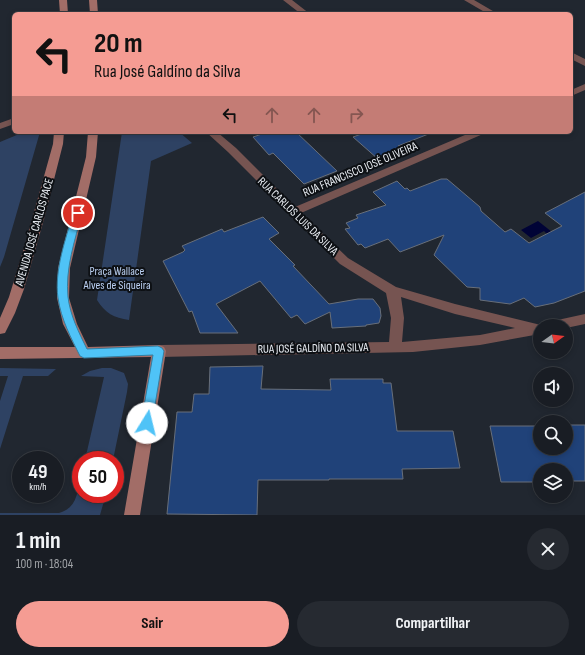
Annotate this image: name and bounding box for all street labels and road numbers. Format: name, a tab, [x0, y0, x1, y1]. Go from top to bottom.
street label: RUA FRANCISCO JOSÉ OLIVEIRA	[301, 138, 421, 200]
street label: RUA CARLOS LUIS DA SILVA	[254, 174, 342, 259]
street label: AVENIDA JOSÉ CARLOS PACE	[12, 177, 57, 289]
street label: RUA JOSÉ GALDÍNO DA SILVA	[257, 340, 369, 357]

